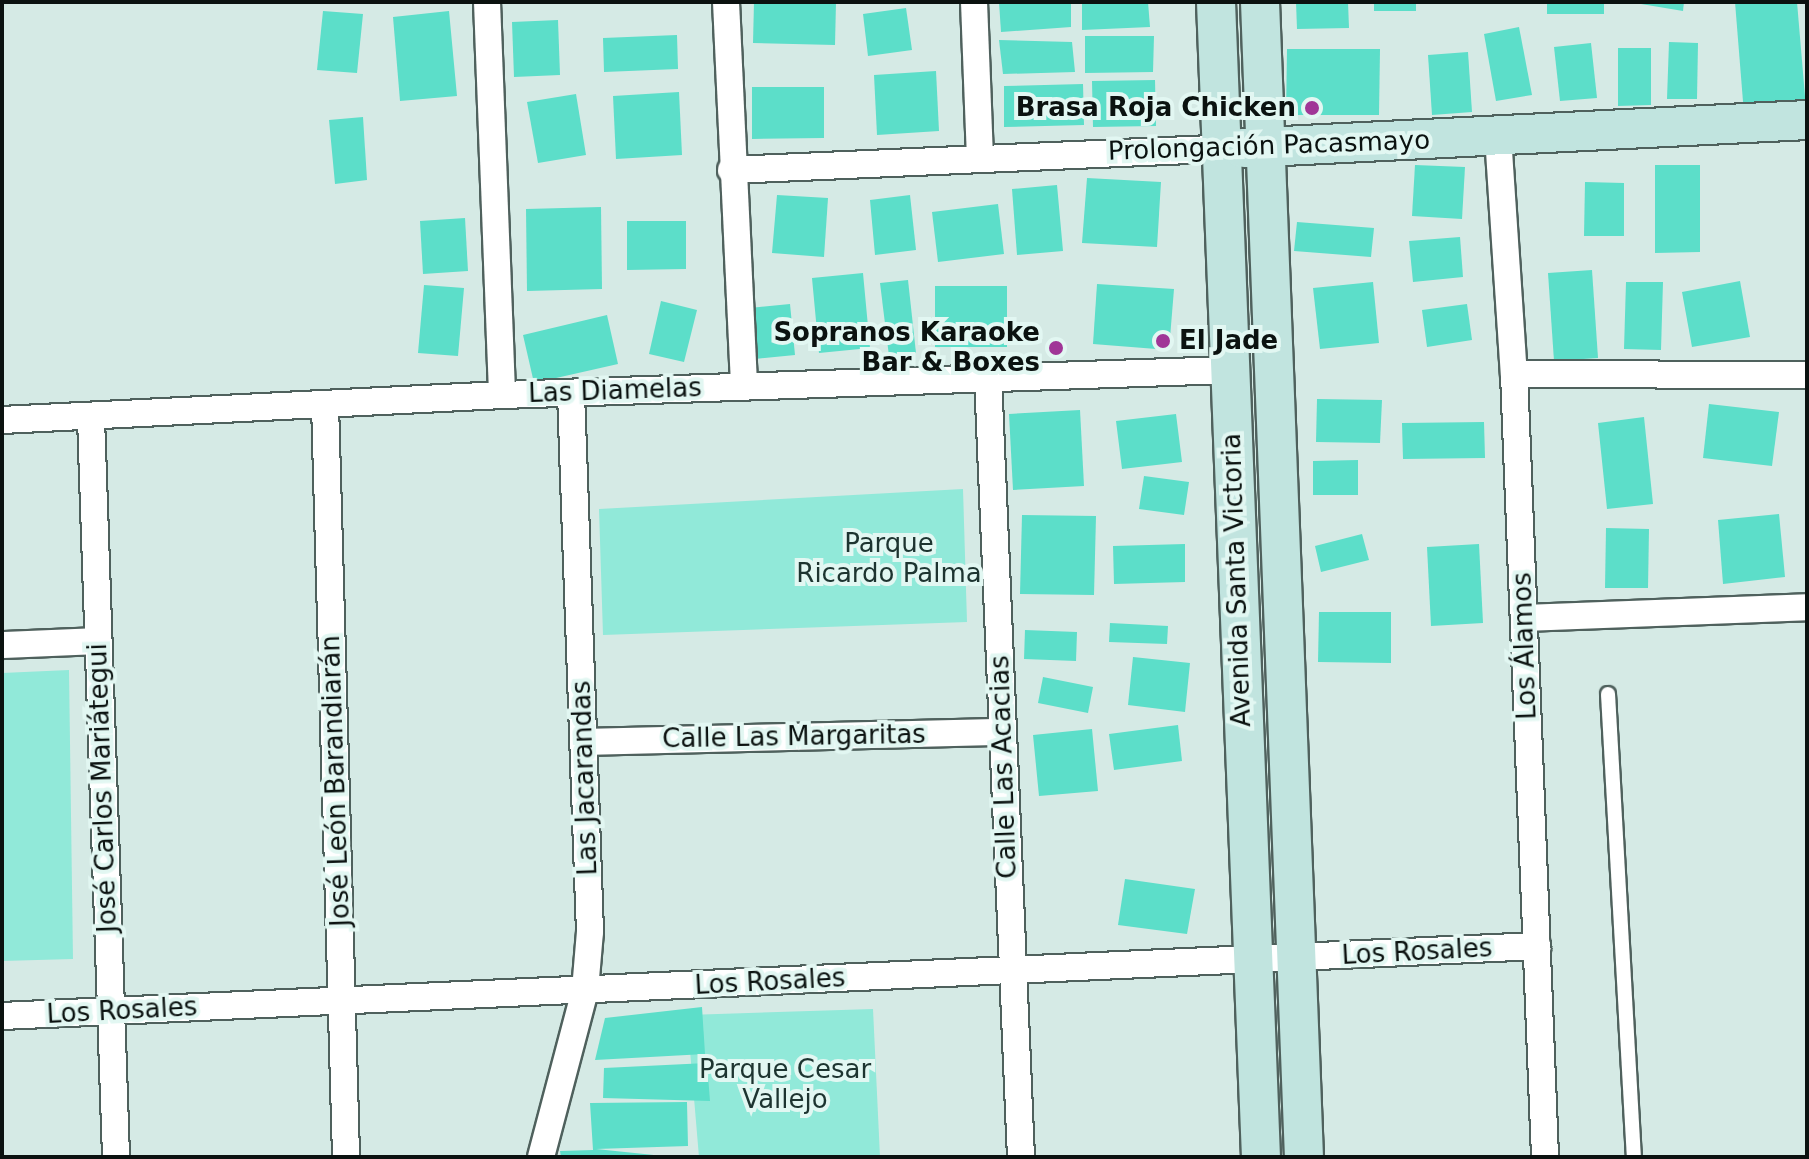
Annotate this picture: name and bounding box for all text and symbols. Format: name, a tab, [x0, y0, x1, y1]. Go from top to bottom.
place label: Brasa Roja Chicken	[1016, 92, 1296, 124]
marker: Brasa Roja Chicken	[1303, 99, 1321, 117]
street label: Prolongación Pacasmayo	[1107, 125, 1431, 167]
place label: Sopranos Karaoke Bar & Boxes	[773, 317, 1040, 378]
place label: El Jade	[1179, 325, 1278, 357]
marker: El Jade	[1154, 332, 1172, 350]
marker: Sopranos Karaoke Bar & Boxes	[1047, 339, 1065, 357]
street label: Las Diamelas	[528, 372, 702, 410]
street label: Avenida Santa Victoria	[1216, 433, 1258, 727]
park label: Parque Ricardo Palma	[796, 528, 982, 590]
street label: Los Álamos	[1507, 572, 1543, 720]
street label: José León Barandiarán	[315, 635, 357, 927]
street label: José Carlos Mariátegui	[82, 643, 124, 933]
street label: Calle Las Acacias	[985, 655, 1023, 879]
street label: Las Jacarandas	[566, 680, 604, 876]
street label: Calle Las Margaritas	[662, 719, 926, 755]
street label: Los Rosales	[1341, 932, 1493, 972]
street label: Los Rosales	[694, 962, 846, 1002]
street label: Los Rosales	[46, 991, 198, 1031]
park label: Parque Cesar Vallejo	[699, 1054, 871, 1116]

